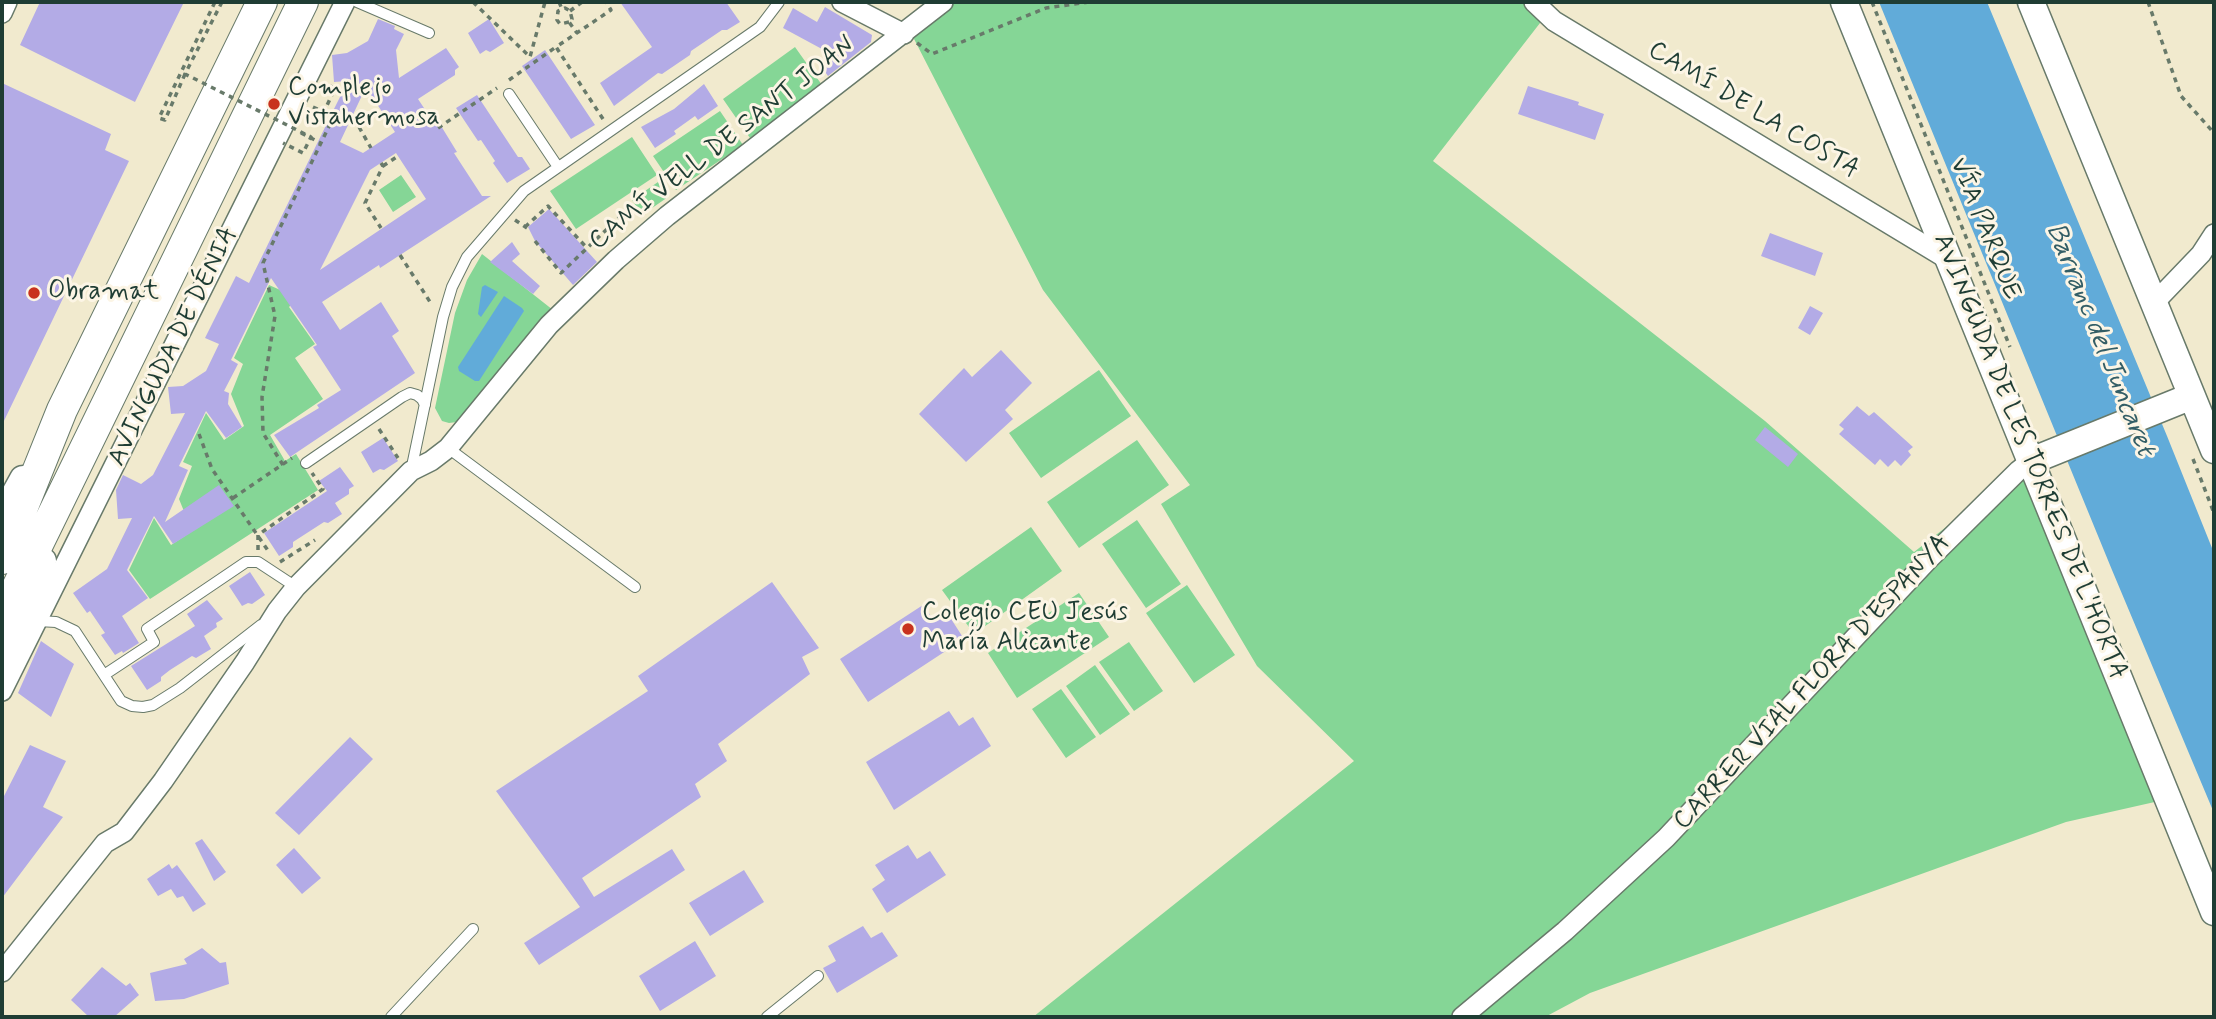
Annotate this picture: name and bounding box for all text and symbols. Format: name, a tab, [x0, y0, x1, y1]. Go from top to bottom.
street label: CAMÍ VELL DE SANT JOAN	[584, 30, 862, 258]
street label: CAMÍ DE LA COSTA	[1642, 36, 1864, 186]
place label: Complejo Vistahermosa	[288, 73, 440, 134]
marker: Complejo Vistahermosa	[266, 96, 282, 112]
street label: VÍA PARQUE	[1941, 154, 2027, 304]
water label: Barranc del Juncaret	[2037, 219, 2161, 461]
street label: AVINGUDA DE DÉNIA	[102, 222, 246, 472]
street label: AVINGUDA DE LES TORRES DE L'HORTA	[1925, 230, 2133, 684]
place label: Obramat	[48, 277, 159, 309]
marker: Obramat	[26, 285, 42, 301]
street label: CARRER VIAL FLORA D'ESPANYA	[1668, 529, 1958, 837]
place label: Colegio CEU Jesús María Alicante	[922, 598, 1128, 660]
marker: Colegio CEU Jesús María Alicante	[900, 621, 916, 637]

